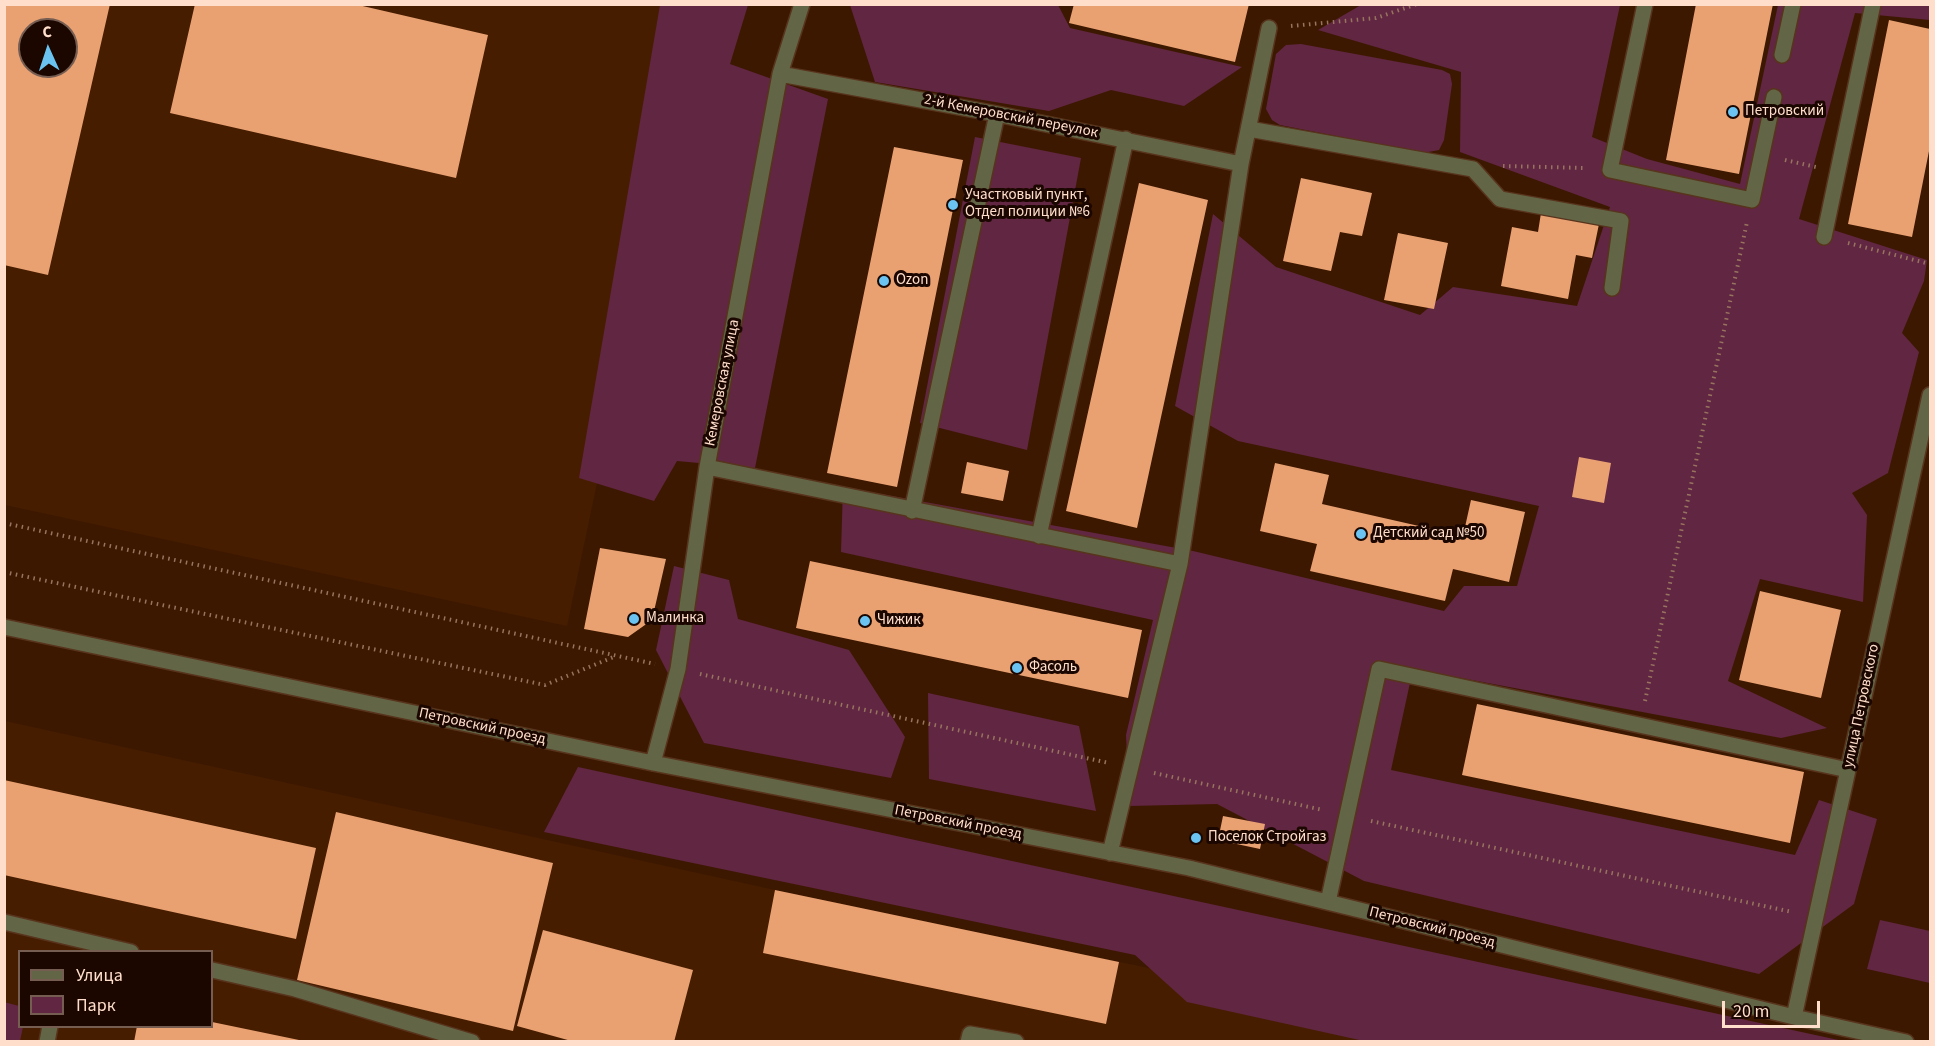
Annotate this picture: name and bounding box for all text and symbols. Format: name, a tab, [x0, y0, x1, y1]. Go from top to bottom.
north arrow	[18, 18, 78, 78]
text: С	[42, 21, 52, 43]
street label: 2-й Кемеровский переулок	[922, 91, 1100, 143]
place label: Петровский	[1745, 103, 1824, 121]
marker: Петровский	[1726, 105, 1740, 119]
place label: Участковый пункт, Отдел полиции №6	[965, 187, 1090, 222]
marker: Участковый пункт, Отдел полиции №6	[946, 198, 960, 212]
place label: Ozon	[896, 272, 928, 290]
marker: Ozon	[877, 274, 891, 288]
street label: Кемеровская улица	[702, 318, 744, 448]
place label: Детский сад №50	[1373, 525, 1484, 543]
marker: Детский сад №50	[1354, 527, 1368, 541]
place label: Малинка	[646, 610, 704, 628]
marker: Малинка	[627, 612, 641, 626]
place label: Чижик	[877, 612, 921, 630]
marker: Чижик	[858, 614, 872, 628]
street label: улица Петровского	[1840, 642, 1884, 770]
place label: Фасоль	[1029, 659, 1077, 677]
marker: Фасоль	[1010, 661, 1024, 675]
street label: Петровский проезд	[417, 705, 547, 749]
street label: Петровский проезд	[893, 802, 1023, 844]
place label: Поселок Стройгаз	[1208, 829, 1326, 847]
marker: Поселок Стройгаз	[1189, 831, 1203, 845]
street label: Петровский проезд	[1367, 904, 1497, 952]
legend	[18, 950, 213, 1028]
text: Улица	[76, 963, 123, 988]
scale bar	[1725, 989, 1822, 1027]
text: Парк	[76, 993, 116, 1018]
text: 20 m	[1733, 999, 1769, 1024]

